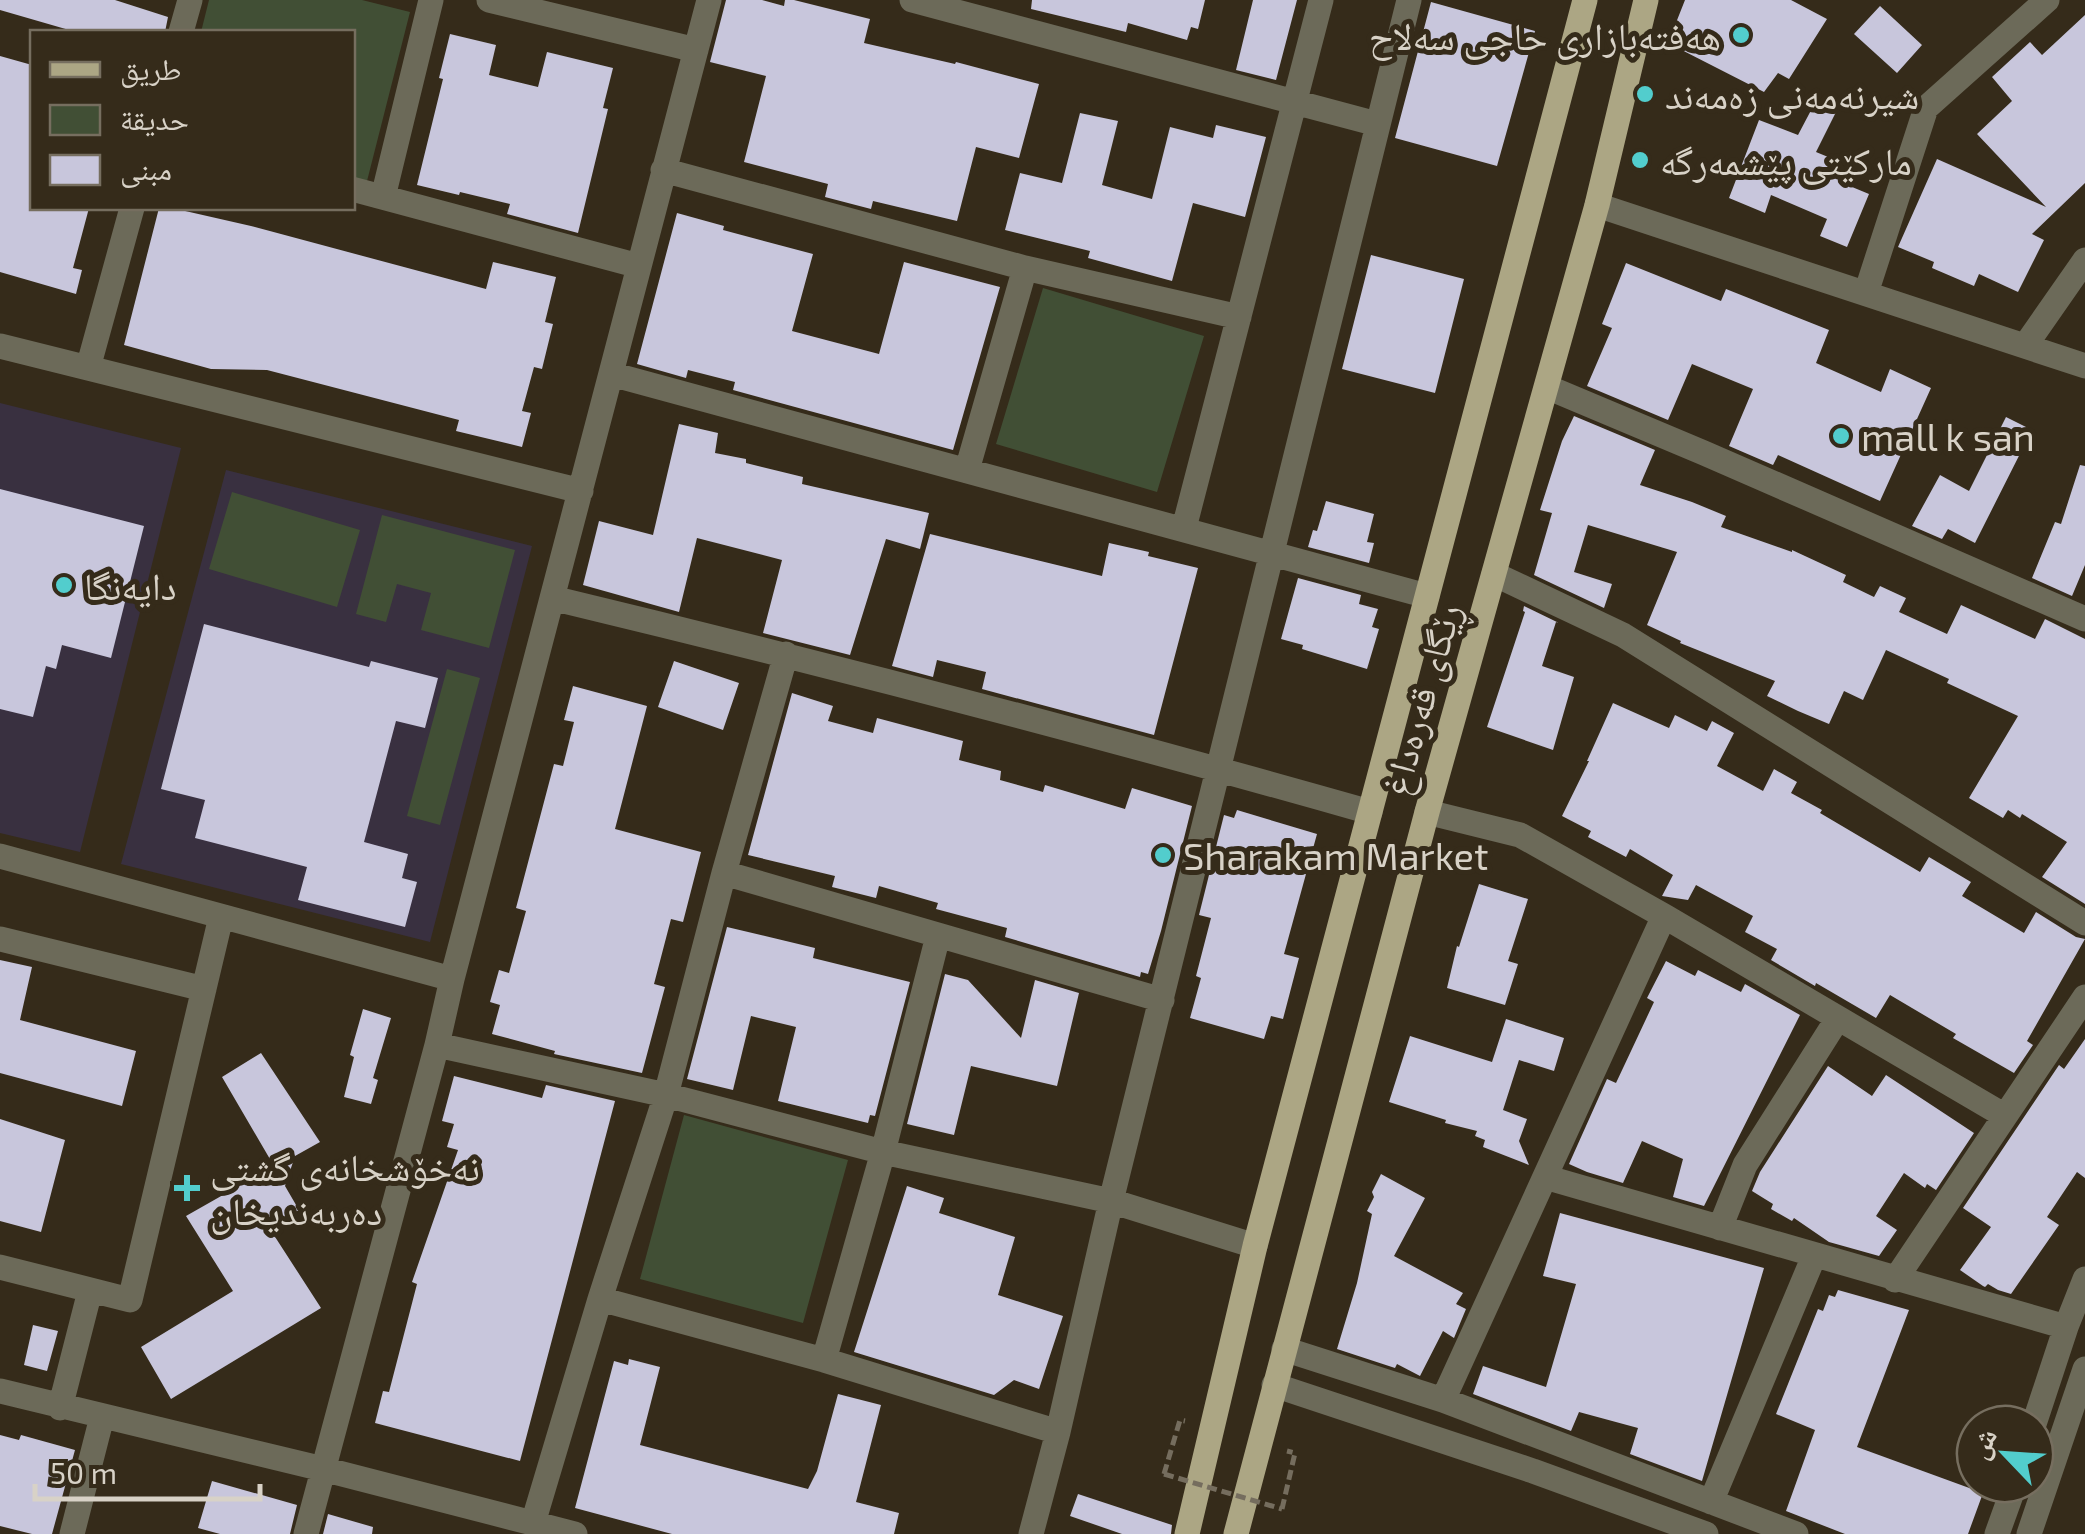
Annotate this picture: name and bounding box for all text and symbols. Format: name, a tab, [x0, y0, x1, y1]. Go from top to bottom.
place label: هەفتەبازاری حاجی سەلاح	[1369, 12, 1721, 61]
marker: هەفتەبازاری حاجی سەلاح	[1730, 24, 1752, 46]
legend	[30, 30, 355, 210]
text: طريق	[120, 50, 181, 88]
place label: شیرنەمەنی زەمەند	[1665, 71, 1919, 119]
marker: شیرنەمەنی زەمەند	[1634, 83, 1656, 105]
text: حديقة	[120, 100, 189, 137]
place label: مارکێتی پێشمەرگە	[1660, 137, 1912, 185]
marker: مارکێتی پێشمەرگە	[1629, 149, 1651, 171]
text: مبنى	[120, 150, 172, 188]
place label: mall k san	[1861, 413, 2035, 459]
marker: mall k san	[1830, 425, 1852, 447]
place label: دایەنگا	[84, 562, 177, 608]
marker: دایەنگا	[53, 574, 75, 596]
street label: ڕێگای قەرەداغ	[1371, 598, 1477, 803]
place label: Sharakam Market	[1183, 832, 1488, 878]
marker: Sharakam Market	[1152, 844, 1174, 866]
place label: نەخۆشخانەی گشتی دەربەندیخان	[210, 1143, 480, 1235]
marker: نەخۆشخانەی گشتی دەربەندیخان	[174, 1175, 200, 1201]
north arrow	[1955, 1404, 2055, 1504]
text: ش	[1960, 1422, 2004, 1464]
scale bar	[35, 1439, 260, 1501]
text: 50 m	[50, 1454, 117, 1490]

